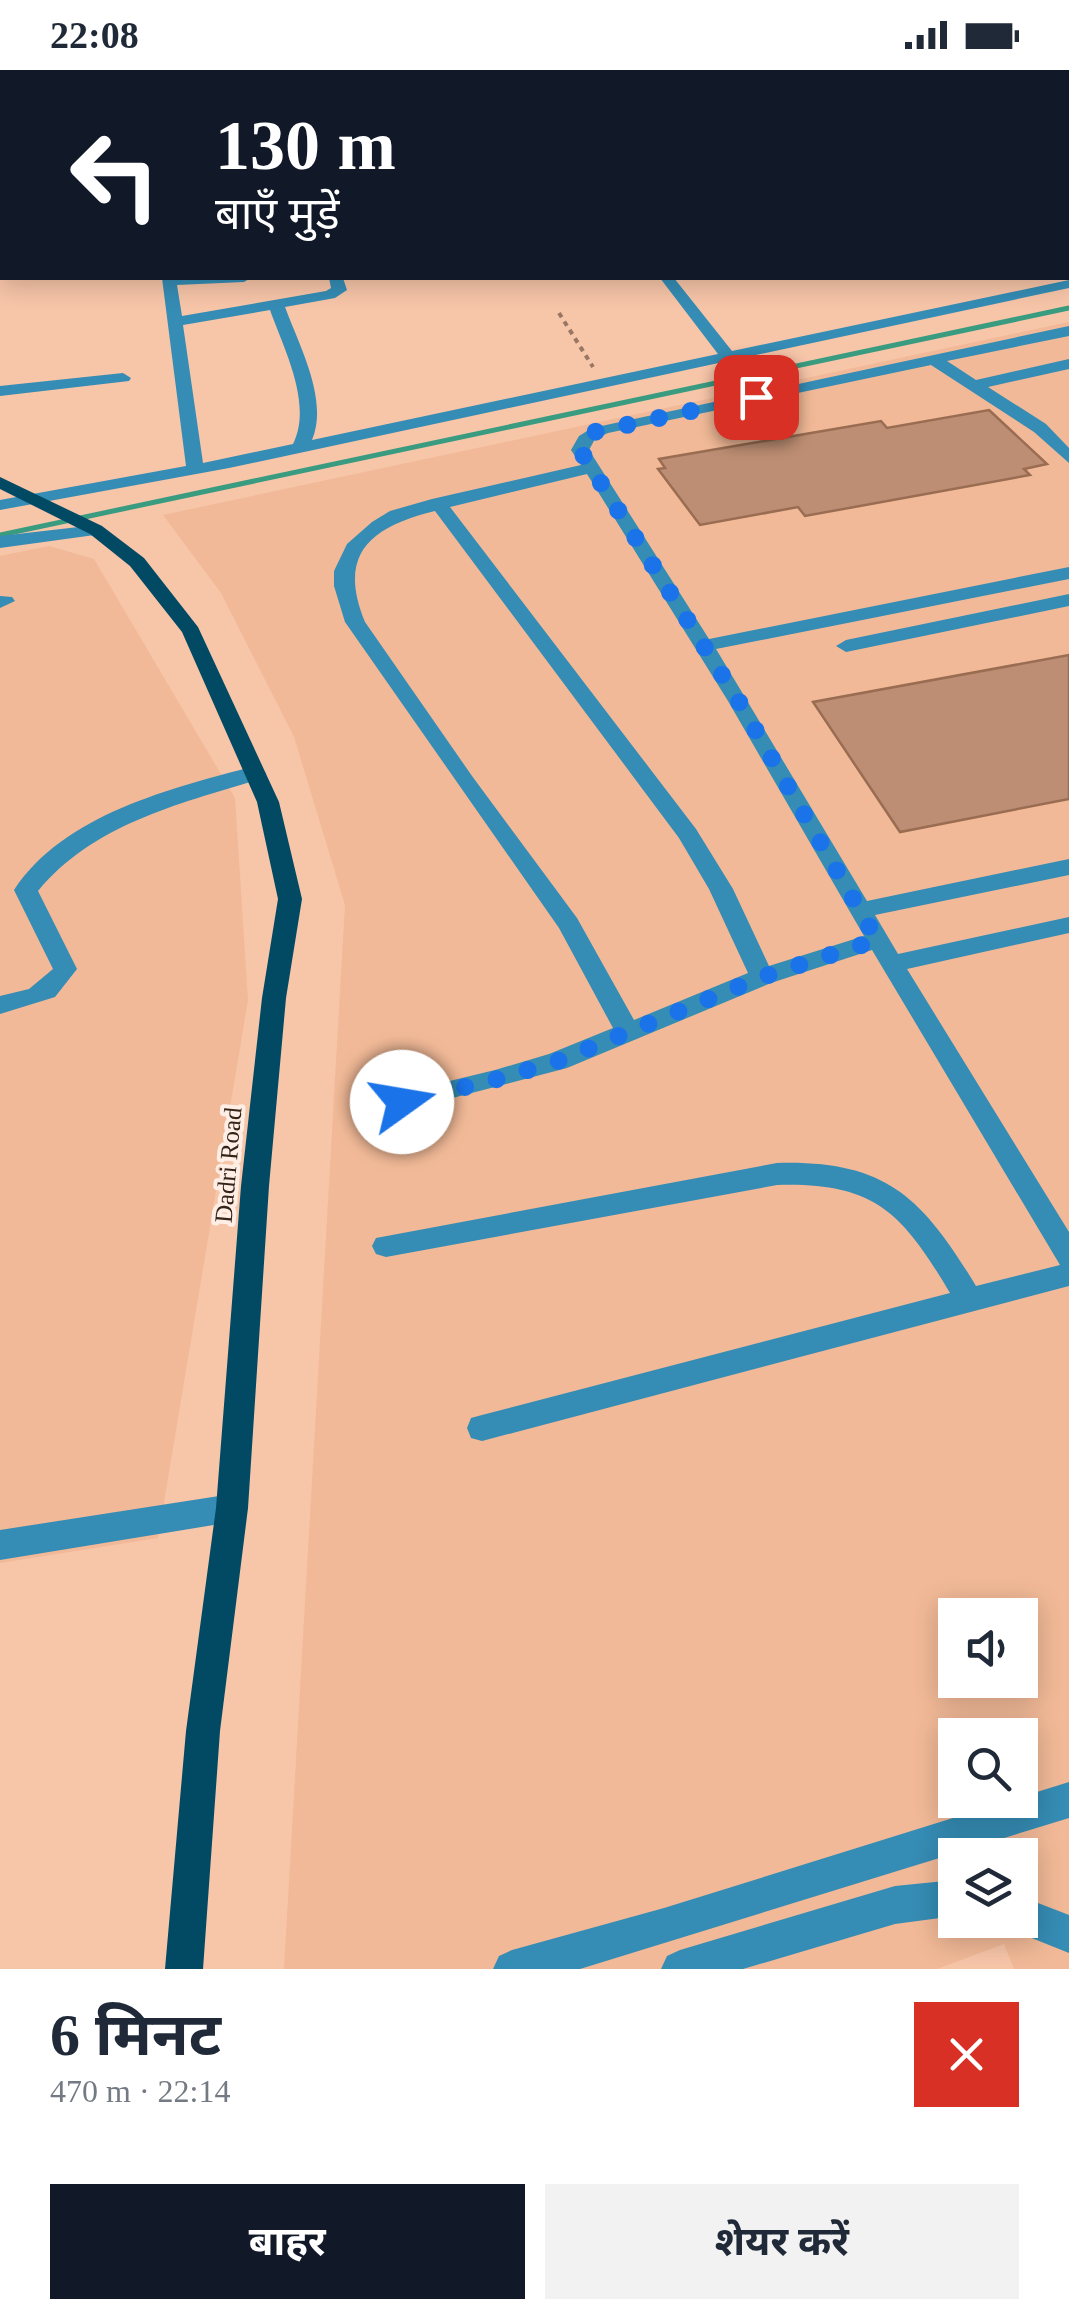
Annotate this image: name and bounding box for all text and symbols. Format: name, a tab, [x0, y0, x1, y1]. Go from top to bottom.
text: 22:08	[50, 14, 139, 56]
text: 130 m	[215, 107, 396, 184]
icon: left	[50, 110, 180, 240]
text: बाएँ मुड़ें	[215, 189, 339, 239]
pin	[714, 355, 799, 440]
icon: arrive	[729, 370, 784, 425]
position arrow	[350, 1050, 454, 1154]
street label: Dadri Road	[209, 1106, 247, 1224]
map controls	[938, 1598, 1038, 1938]
button: sound	[938, 1598, 1038, 1698]
button: search	[938, 1718, 1038, 1818]
button: layers	[938, 1838, 1038, 1938]
text: 6 मिनट	[50, 2002, 221, 2068]
button: close	[914, 2002, 1019, 2107]
text: 470 m · 22:14	[50, 2073, 230, 2109]
button: बाहर	[50, 2184, 525, 2299]
button: शेयर करें	[545, 2184, 1019, 2299]

